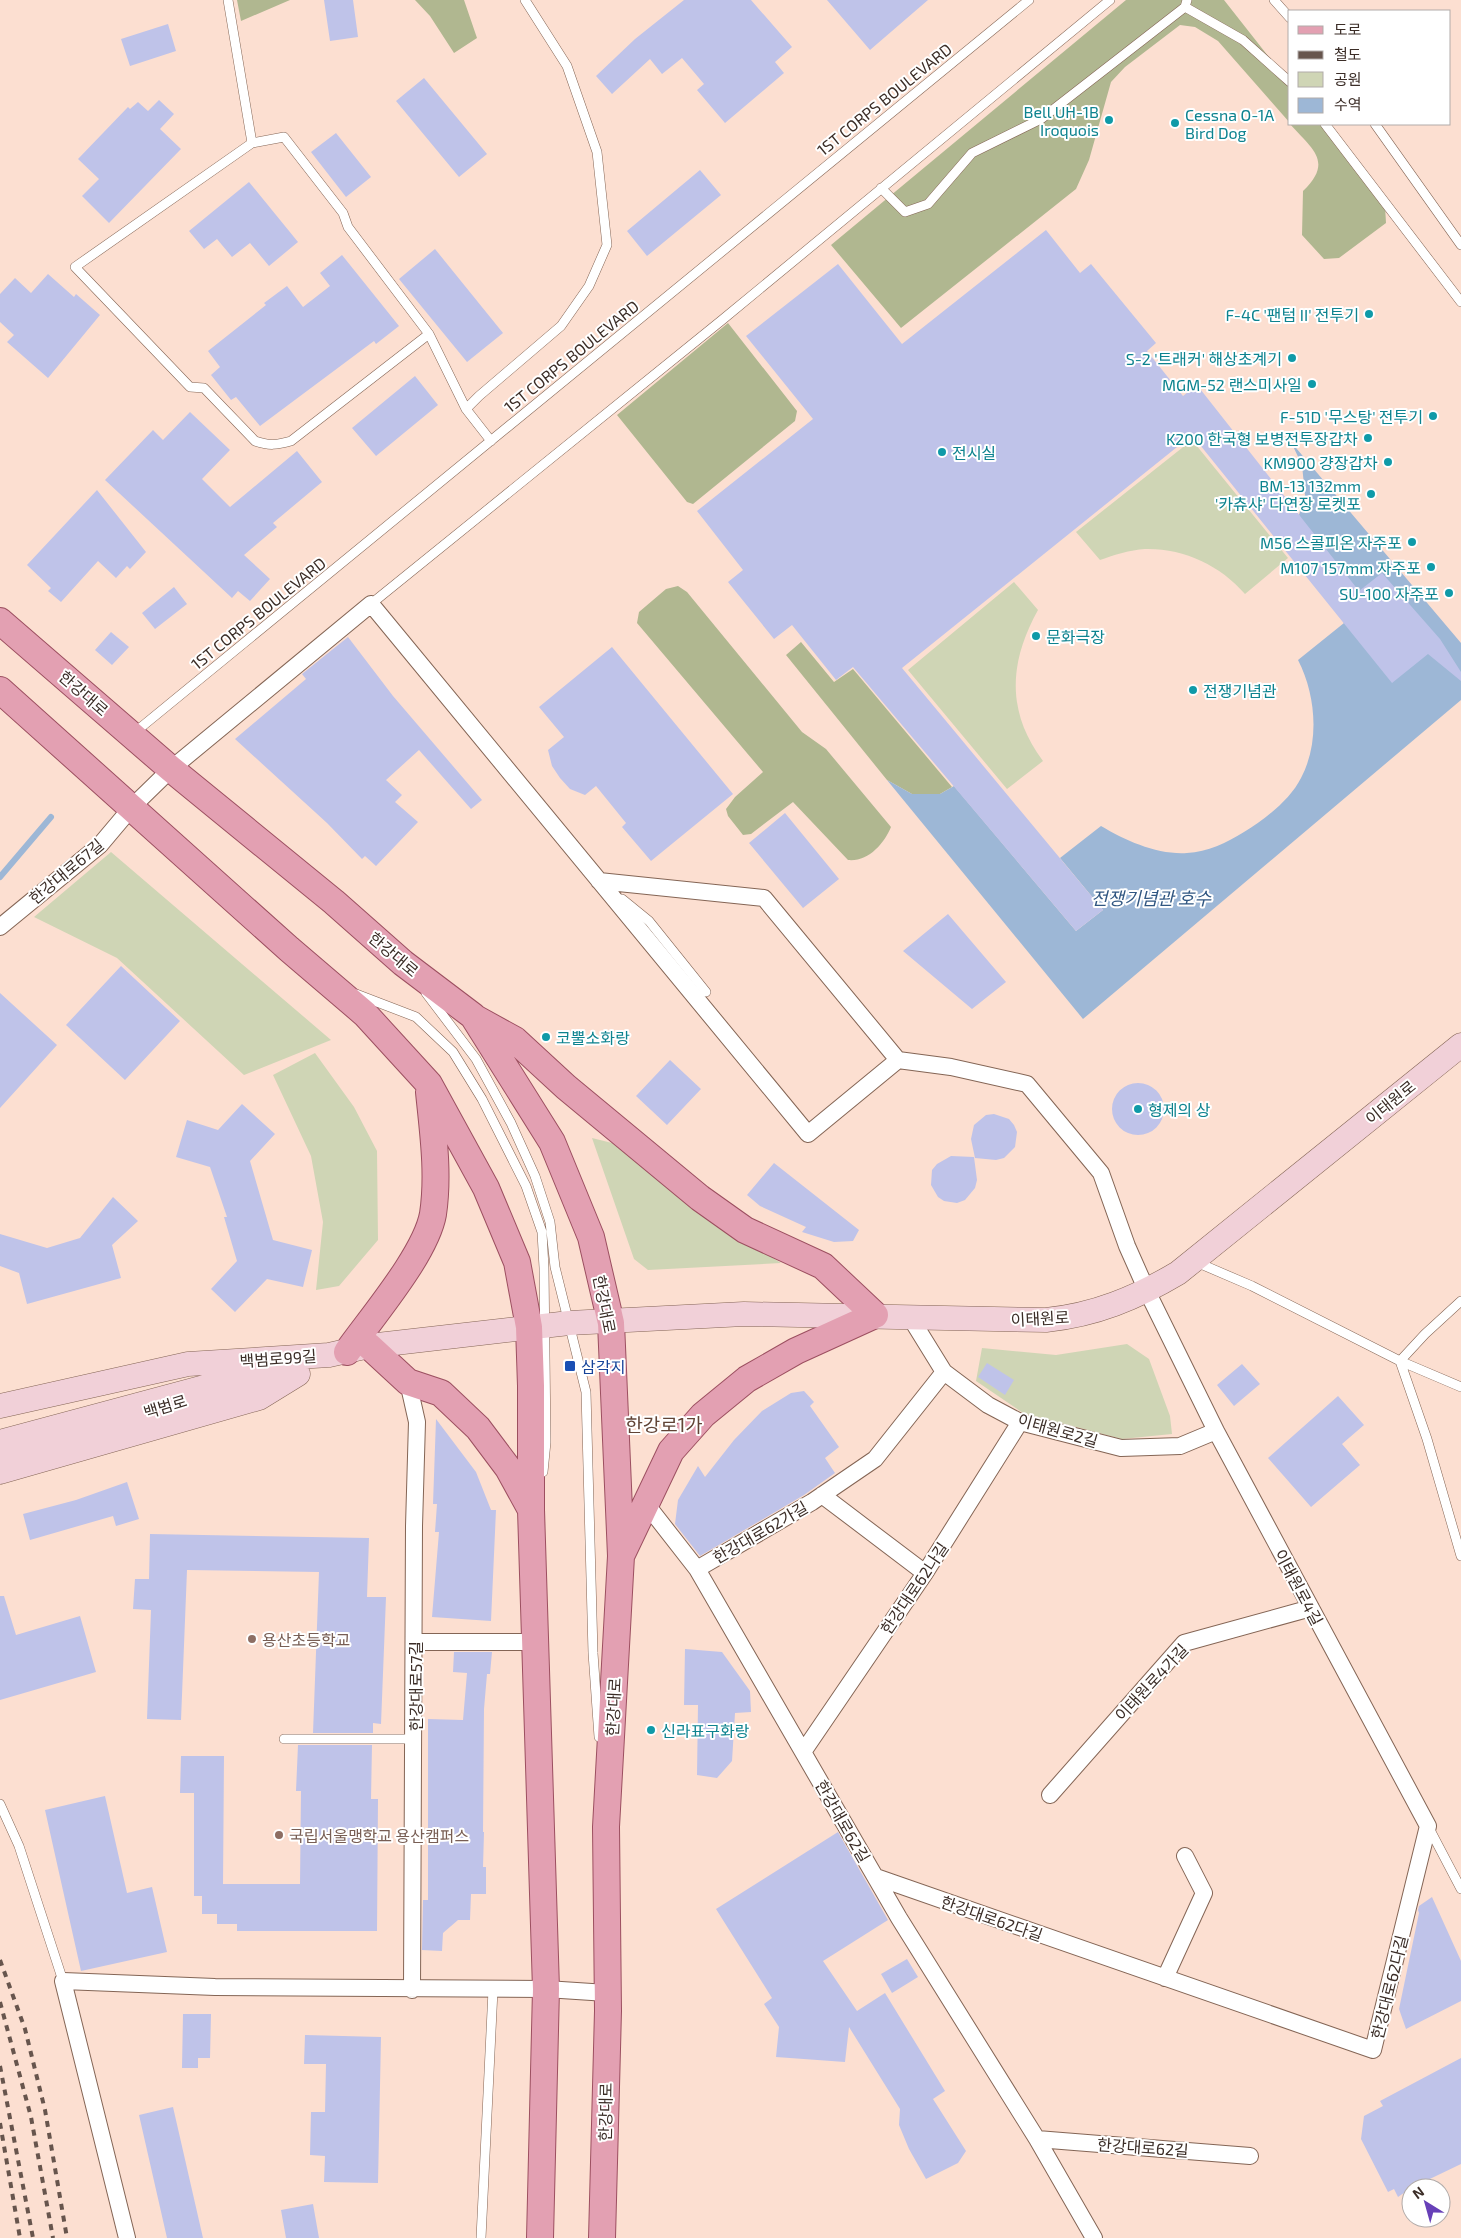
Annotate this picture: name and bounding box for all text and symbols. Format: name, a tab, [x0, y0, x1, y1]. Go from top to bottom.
legend	[1288, 10, 1451, 125]
text: 도로	[1334, 20, 1362, 38]
street label: 1ST CORPS BOULEVARD	[813, 39, 955, 159]
text: 철도	[1334, 45, 1362, 63]
text: 공원	[1334, 70, 1362, 88]
text: 수역	[1334, 95, 1362, 113]
place label: Bell UH-1B Iroquois	[1024, 102, 1099, 139]
place label: Cessna O-1A Bird Dog	[1185, 105, 1274, 142]
marker: Bell UH-1B Iroquois	[1103, 114, 1115, 126]
marker: Cessna O-1A Bird Dog	[1169, 117, 1181, 129]
street label: 1ST CORPS BOULEVARD	[500, 296, 642, 416]
place label: F-4C '팬텀 II' 전투기	[1225, 305, 1359, 324]
marker: F-4C '팬텀 II' 전투기	[1363, 308, 1375, 320]
place label: S-2 '트래커' 해상초계기	[1126, 349, 1282, 368]
marker: S-2 '트래커' 해상초계기	[1286, 352, 1298, 364]
place label: MGM-52 랜스미사일	[1162, 375, 1302, 394]
marker: MGM-52 랜스미사일	[1306, 378, 1318, 390]
place label: F-51D '무스탕' 전투기	[1280, 407, 1423, 426]
marker: F-51D '무스탕' 전투기	[1427, 410, 1439, 422]
place label: K200 한국형 보병전투장갑차	[1166, 429, 1358, 448]
marker: K200 한국형 보병전투장갑차	[1362, 432, 1374, 444]
place label: 전시실	[952, 443, 996, 462]
marker: 전시실	[936, 446, 948, 458]
place label: KM900 걍장갑차	[1264, 453, 1378, 472]
marker: KM900 걍장갑차	[1382, 456, 1394, 468]
place label: BM-13 132mm '카츄샤' 다연장 로켓포	[1215, 476, 1361, 513]
marker: BM-13 132mm '카츄샤' 다연장 로켓포	[1365, 488, 1377, 500]
place label: M56 스콜피온 자주포	[1260, 533, 1402, 552]
marker: M56 스콜피온 자주포	[1406, 536, 1418, 548]
street label: 1ST CORPS BOULEVARD	[187, 553, 329, 673]
place label: M107 157mm 자주포	[1280, 558, 1421, 577]
marker: M107 157mm 자주포	[1425, 561, 1437, 573]
place label: SU-100 자주포	[1339, 584, 1439, 603]
marker: SU-100 자주포	[1443, 587, 1455, 599]
place label: 문화극장	[1046, 627, 1105, 646]
marker: 문화극장	[1030, 630, 1042, 642]
street label: 한강대로	[56, 667, 113, 720]
place label: 전쟁기념관	[1203, 681, 1277, 700]
marker: 전쟁기념관	[1187, 684, 1199, 696]
street label: 한강대로67길	[25, 834, 107, 908]
water label: 전쟁기념관 호수	[1091, 887, 1212, 909]
street label: 한강대로	[365, 928, 423, 980]
place label: 코뿔소화랑	[556, 1028, 630, 1047]
marker: 코뿔소화랑	[540, 1031, 552, 1043]
street label: 이태원로	[1361, 1076, 1419, 1128]
place label: 형제의 상	[1148, 1100, 1211, 1119]
marker: 형제의 상	[1132, 1103, 1144, 1115]
street label: 한강대로	[590, 1273, 620, 1335]
street label: 이태원로	[1010, 1307, 1070, 1329]
street label: 백범로99길	[239, 1346, 317, 1370]
place label: 삼각지	[581, 1357, 625, 1376]
marker: 삼각지	[563, 1359, 577, 1373]
street label: 백범로	[141, 1390, 189, 1422]
street label: 이태원로2길	[1016, 1409, 1100, 1451]
district label: 한강로1가	[625, 1413, 703, 1436]
street label: 한강대로62가길	[709, 1497, 811, 1567]
street label: 한강대로62나길	[876, 1539, 952, 1637]
street label: 이태원로4길	[1271, 1546, 1327, 1628]
place label: 용산초등학교	[262, 1630, 350, 1649]
marker: 용산초등학교	[246, 1633, 258, 1645]
street label: 이태원로4가길	[1111, 1640, 1191, 1724]
street label: 한강대로57길	[406, 1641, 425, 1731]
street label: 한강대로	[602, 1677, 624, 1737]
place label: 신라표구화랑	[661, 1721, 750, 1740]
marker: 신라표구화랑	[645, 1724, 657, 1736]
street label: 한강대로62길	[812, 1777, 874, 1865]
place label: 국립서울맹학교 용산캠퍼스	[289, 1826, 469, 1845]
marker: 국립서울맹학교 용산캠퍼스	[273, 1829, 285, 1841]
street label: 한강대로62다길	[939, 1892, 1045, 1944]
street label: 한강대로62다길	[1367, 1933, 1411, 2041]
street label: 한강대로	[595, 2082, 615, 2142]
street label: 한강대로62길	[1097, 2134, 1189, 2160]
north arrow	[1401, 2178, 1451, 2228]
text: N	[1409, 2182, 1427, 2202]

